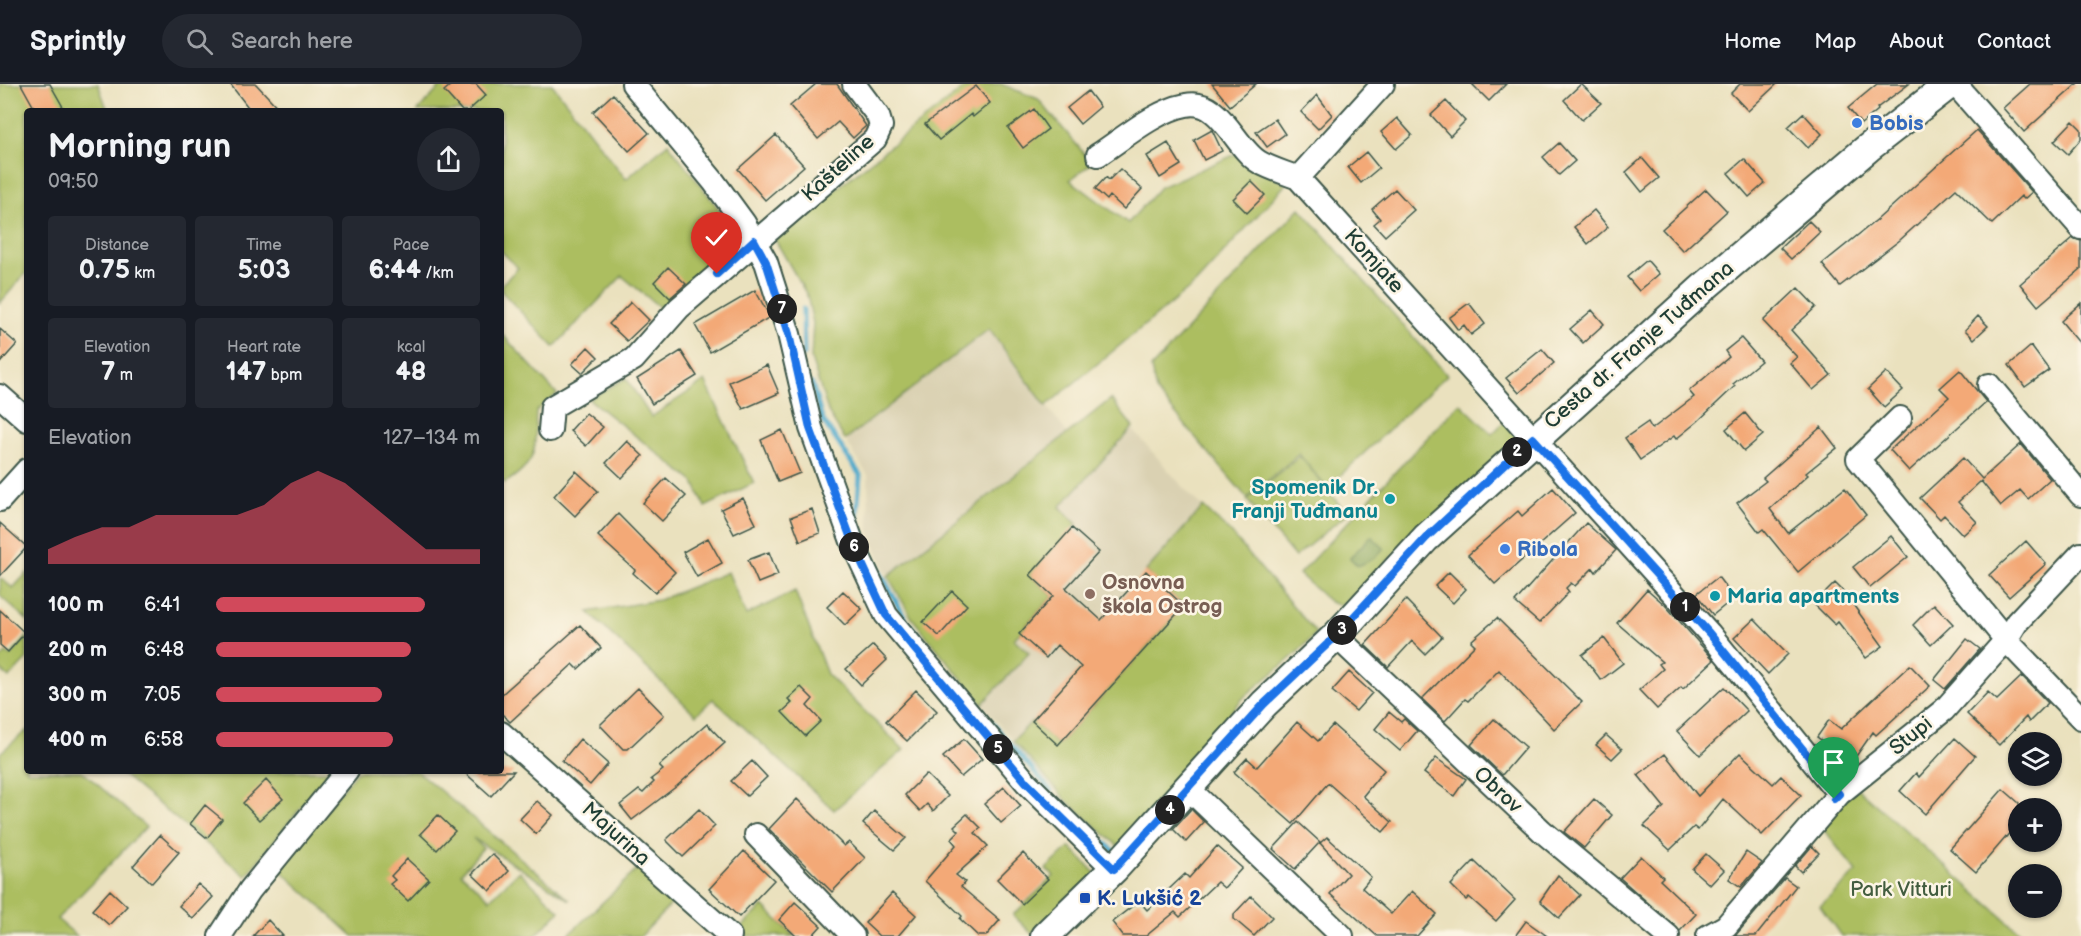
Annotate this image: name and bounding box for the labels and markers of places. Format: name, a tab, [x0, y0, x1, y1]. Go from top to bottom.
place label: Bobis	[1869, 111, 1924, 136]
marker: Bobis	[1850, 116, 1864, 130]
pin	[691, 212, 742, 274]
pin: 7	[767, 294, 797, 324]
pin: 2	[1502, 437, 1532, 467]
place label: Spomenik Dr. Franji Tuđmanu	[1231, 475, 1378, 524]
marker: Spomenik Dr. Franji Tuđmanu	[1383, 492, 1397, 506]
pin: 6	[839, 532, 869, 562]
place label: Ribola	[1517, 537, 1578, 562]
marker: Ribola	[1498, 542, 1512, 556]
place label: Osnovna škola Ostrog	[1102, 570, 1222, 619]
place label: Maria apartments	[1727, 584, 1899, 609]
marker: Osnovna škola Ostrog	[1083, 587, 1097, 601]
marker: Maria apartments	[1708, 589, 1722, 603]
pin: 1	[1670, 592, 1700, 622]
pin: 3	[1327, 615, 1357, 645]
pin: 5	[983, 734, 1013, 764]
pin	[1808, 737, 1859, 799]
pin: 4	[1155, 795, 1185, 825]
place label: K. Lukšić 2	[1097, 886, 1202, 911]
marker: K. Lukšić 2	[1078, 891, 1092, 905]

